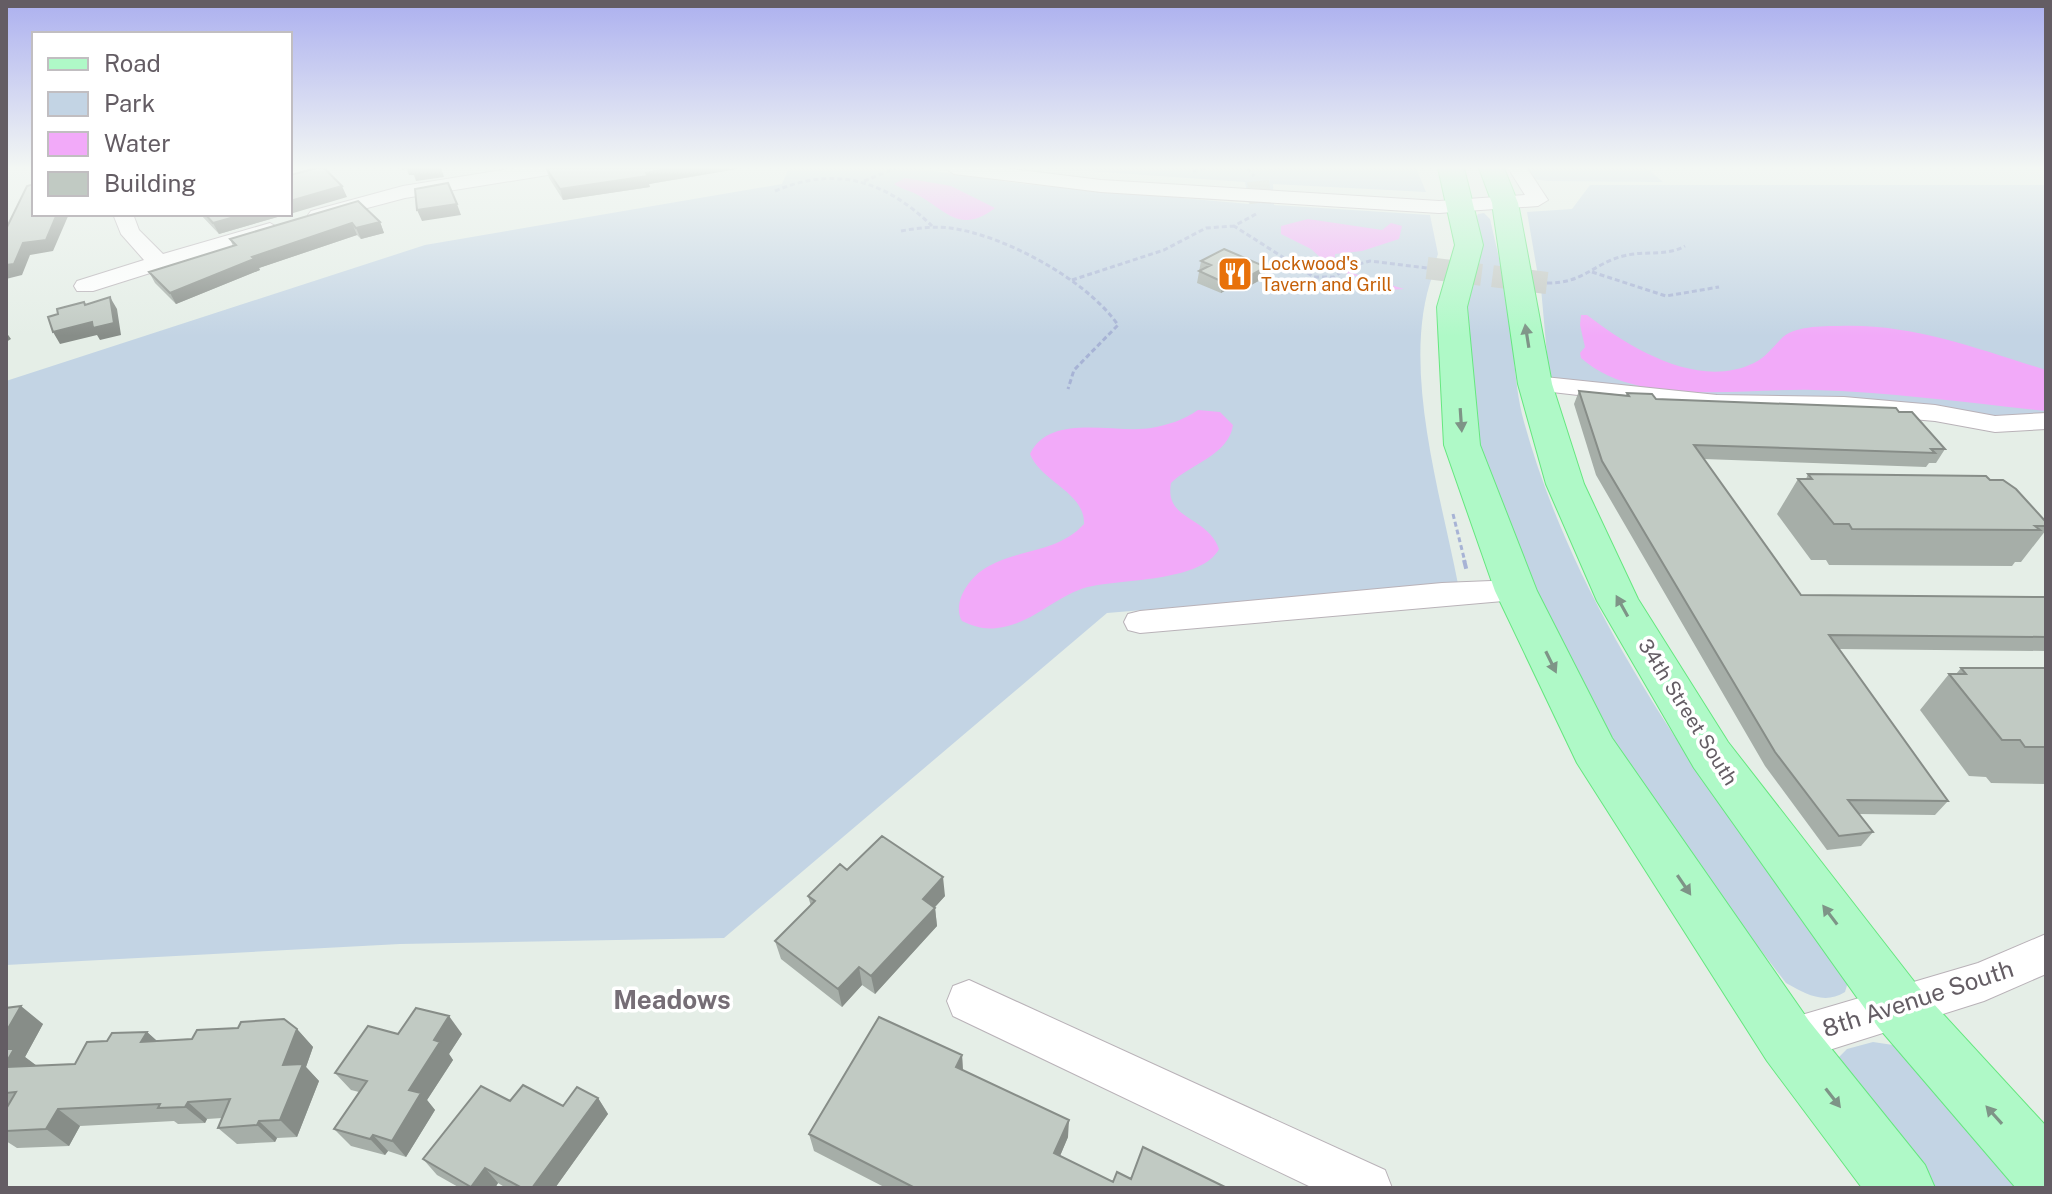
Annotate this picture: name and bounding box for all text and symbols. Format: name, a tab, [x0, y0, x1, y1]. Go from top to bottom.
legend	[32, 32, 292, 216]
text: Road	[104, 49, 161, 77]
text: Park	[104, 89, 155, 117]
text: Water	[104, 129, 171, 157]
text: Building	[104, 169, 196, 197]
place label: Lockwood's Tavern and Grill	[1261, 253, 1392, 295]
restaurant icon: Lockwood's Tavern and Grill	[1216, 255, 1254, 293]
one-way arrow	[1520, 323, 1533, 348]
one-way arrow	[1455, 408, 1468, 433]
one-way arrow	[1615, 595, 1629, 618]
street label: 34th Street South	[1633, 634, 1743, 790]
one-way arrow	[1544, 651, 1558, 674]
one-way arrow	[1676, 874, 1691, 896]
one-way arrow	[1822, 904, 1838, 925]
street label: 8th Avenue South	[1819, 954, 2017, 1042]
district label: Meadows	[613, 984, 731, 1015]
one-way arrow	[1824, 1088, 1840, 1108]
one-way arrow	[1986, 1106, 2004, 1125]

